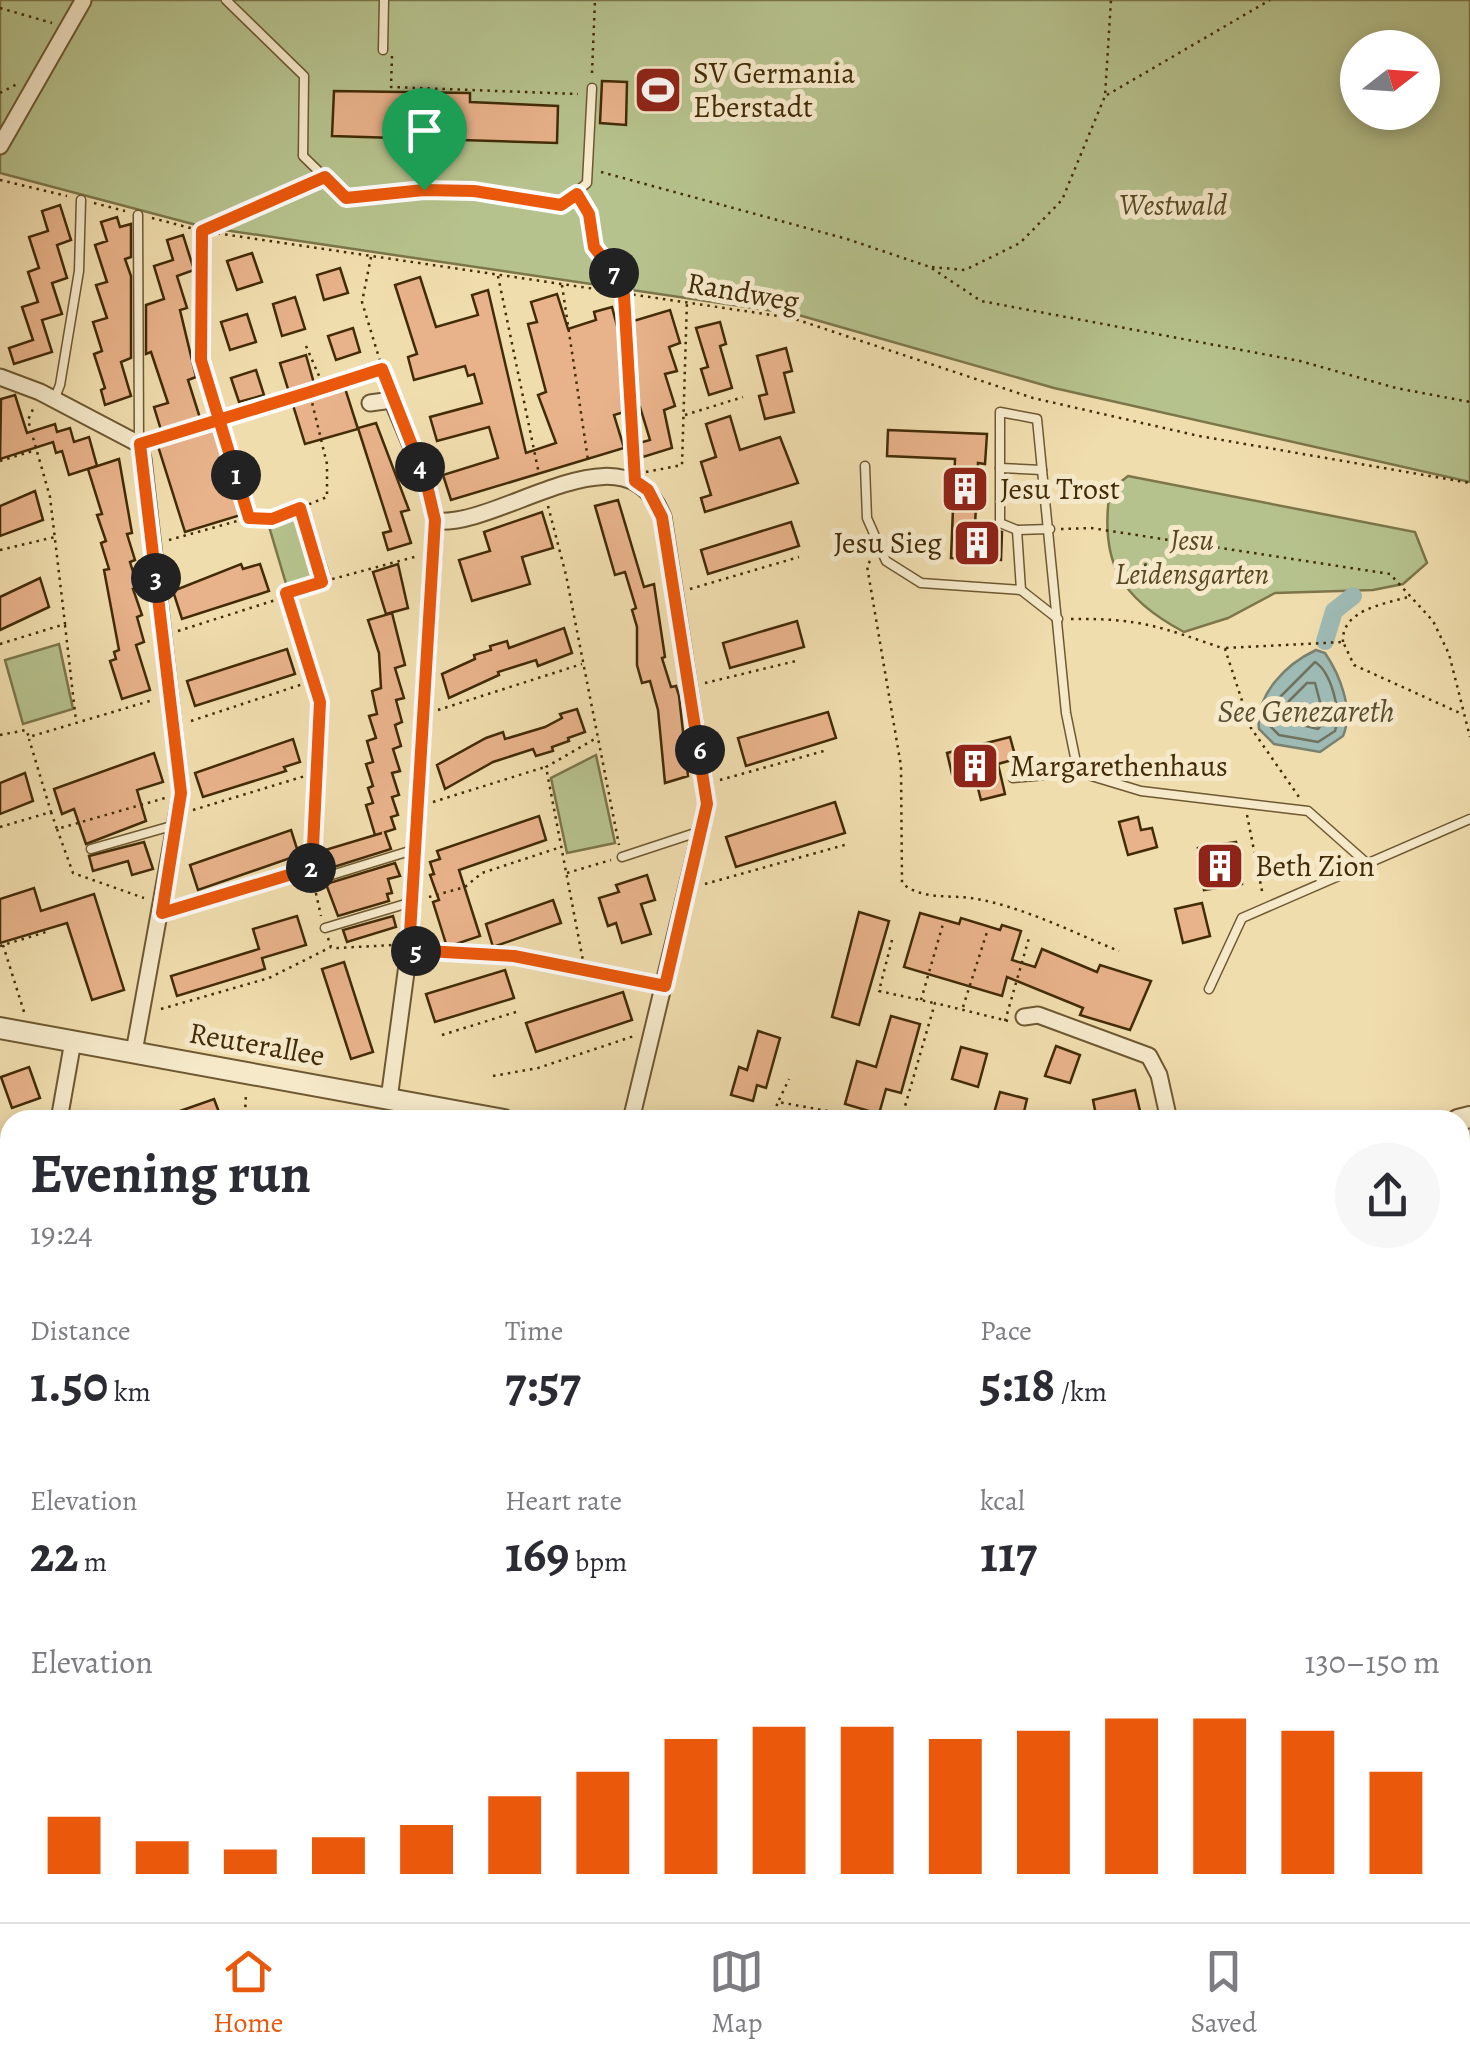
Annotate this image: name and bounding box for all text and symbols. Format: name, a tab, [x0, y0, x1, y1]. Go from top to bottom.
north arrow	[1340, 30, 1440, 130]
map controls	[1340, 30, 1440, 130]
place label: SV Germania Eberstadt	[693, 53, 855, 127]
sports icon: SV Germania Eberstadt	[632, 64, 684, 116]
pin	[382, 88, 467, 191]
icon: arrive	[397, 103, 452, 158]
park label: Westwald	[1119, 185, 1227, 225]
pin: 7	[589, 248, 639, 298]
text: 7	[608, 254, 620, 292]
street label: Randweg	[684, 262, 802, 322]
pin: 4	[395, 442, 445, 492]
text: 4	[413, 448, 427, 486]
pin: 1	[211, 450, 261, 500]
text: 1	[231, 456, 241, 494]
building icon: Jesu Trost	[939, 463, 991, 515]
place label: Jesu Trost	[1000, 469, 1120, 509]
building icon: Jesu Sieg	[951, 517, 1003, 569]
park label: Jesu Leidensgarten	[1115, 520, 1269, 594]
place label: Jesu Sieg	[833, 523, 942, 563]
pin: 3	[131, 553, 181, 603]
text: 3	[150, 559, 162, 597]
water label: See Genezareth	[1217, 689, 1395, 733]
pin: 6	[675, 725, 725, 775]
text: 6	[693, 731, 707, 769]
building icon: Margarethenhaus	[949, 740, 1001, 792]
place label: Margarethenhaus	[1010, 746, 1228, 786]
building icon: Beth Zion	[1194, 840, 1246, 892]
pin: 2	[286, 843, 336, 893]
place label: Beth Zion	[1255, 846, 1375, 886]
text: 2	[304, 849, 318, 887]
pin: 5	[391, 926, 441, 976]
text: 5	[410, 932, 422, 970]
street label: Reuterallee	[186, 1012, 328, 1076]
text: Evening run	[30, 1136, 311, 1211]
button: share	[1335, 1143, 1440, 1248]
text: 19:24	[30, 1211, 93, 1255]
text: Distance	[30, 1312, 130, 1350]
text: Time	[505, 1312, 563, 1350]
text: Pace	[980, 1312, 1032, 1350]
text: 1.50	[30, 1350, 108, 1418]
text: 7:57	[505, 1350, 581, 1418]
text: 5:18	[980, 1350, 1055, 1418]
text: km	[108, 1373, 151, 1411]
text: /km	[1055, 1373, 1107, 1411]
text: Elevation	[30, 1482, 137, 1520]
text: Heart rate	[505, 1482, 622, 1520]
text: kcal	[980, 1482, 1025, 1520]
text: 22	[30, 1520, 78, 1588]
text: 169	[505, 1520, 569, 1588]
text: 117	[980, 1520, 1037, 1588]
text: m	[78, 1543, 107, 1581]
text: bpm	[569, 1543, 627, 1581]
text: Elevation	[30, 1640, 153, 1684]
text: 130–150 m	[1305, 1640, 1440, 1684]
tab: Home	[213, 1944, 283, 2042]
tab: Map	[709, 1944, 764, 2042]
tab: Saved	[1191, 1944, 1257, 2042]

